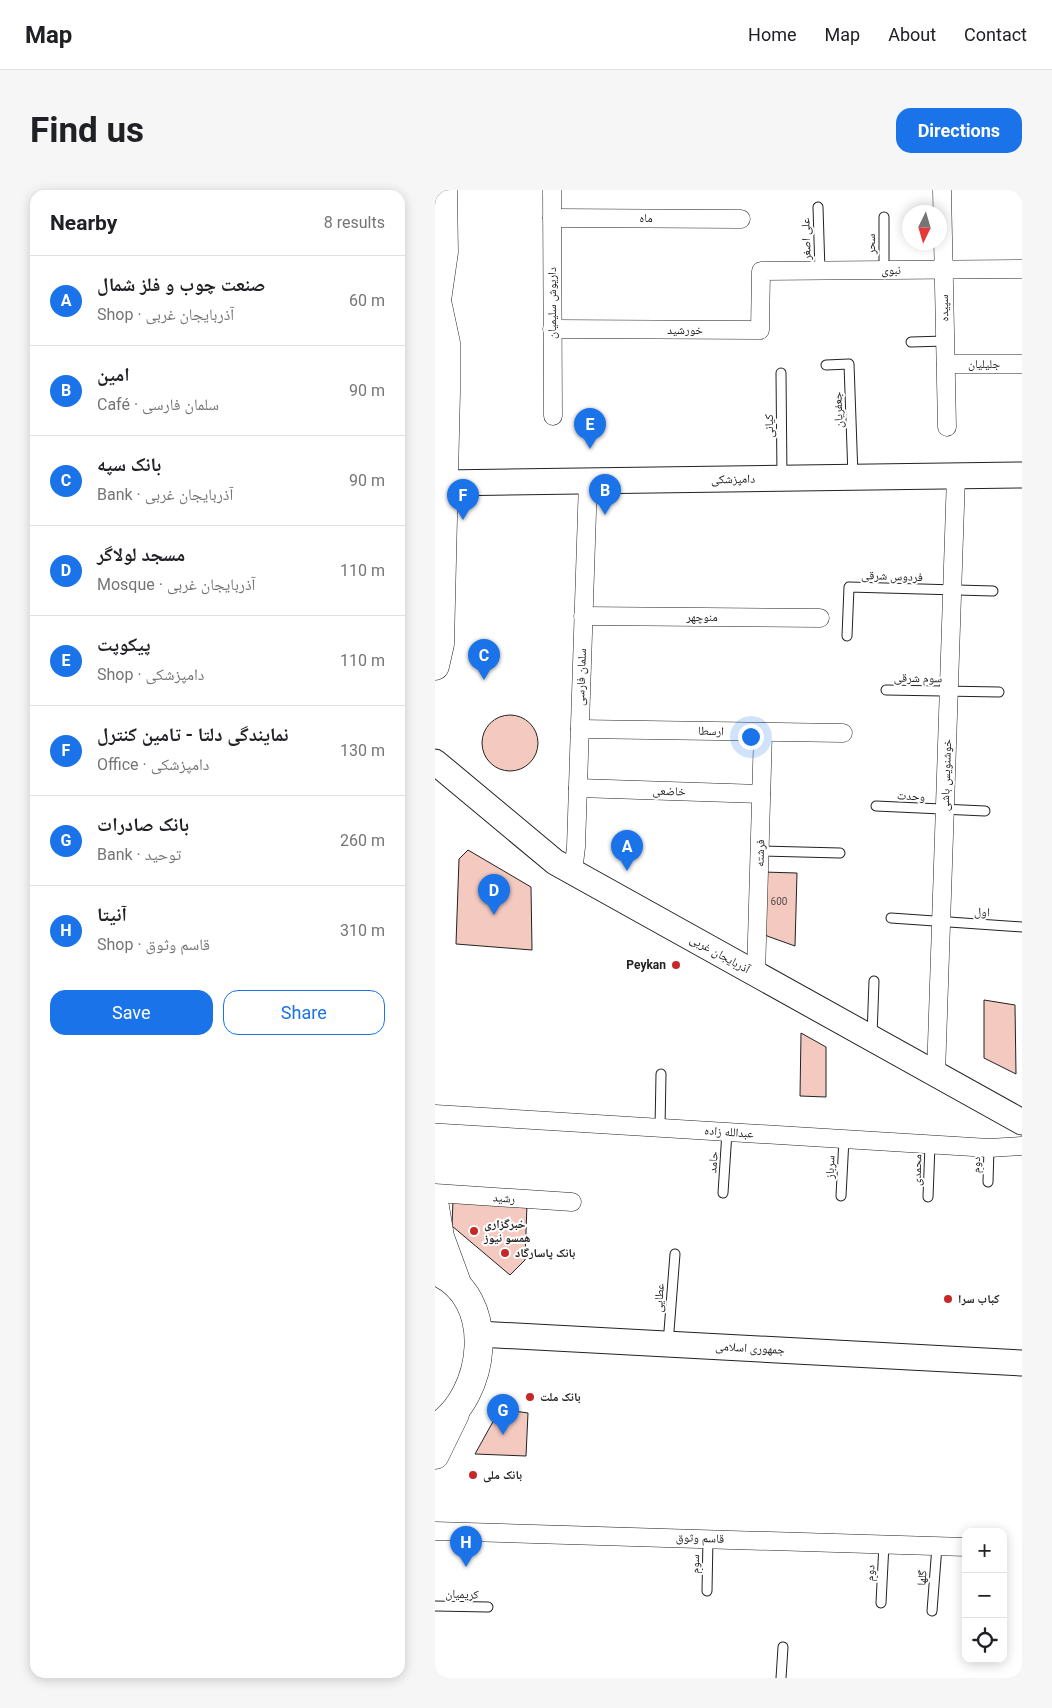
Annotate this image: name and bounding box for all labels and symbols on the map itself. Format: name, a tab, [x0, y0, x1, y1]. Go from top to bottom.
north arrow	[902, 205, 947, 250]
street label: ماه	[639, 211, 653, 225]
street label: علی اصغر	[798, 218, 814, 261]
street label: سحر	[864, 233, 878, 255]
street label: نبوی	[881, 263, 901, 278]
street label: داریوش سلیمیان	[545, 267, 559, 339]
street label: سپیده	[937, 294, 951, 322]
street label: خورشید	[667, 323, 703, 337]
street label: جلیلیان	[968, 357, 1000, 371]
street label: جعفریان	[830, 391, 846, 428]
pin: E	[574, 408, 606, 449]
street label: کیانی	[762, 414, 776, 438]
street label: دامپزشکی	[711, 472, 755, 486]
pin: B	[589, 474, 621, 515]
pin: F	[447, 479, 479, 520]
street label: فردوس شرقی	[861, 568, 923, 584]
street label: منوچهر	[685, 610, 718, 624]
pin: C	[468, 639, 500, 680]
street label: سلمان فارسی	[573, 648, 589, 706]
street label: سوم شرقی	[894, 671, 942, 686]
street label: ارسطا	[698, 724, 724, 738]
your location	[738, 724, 764, 750]
street label: خوشنویس باشی	[938, 738, 955, 811]
street label: خاضعی	[652, 783, 686, 799]
street label: وحدت	[897, 788, 925, 804]
pin: A	[611, 830, 643, 871]
street label: فرشته	[753, 839, 767, 867]
pin: D	[478, 874, 510, 915]
house number: 600	[771, 896, 788, 907]
street label: اول	[974, 905, 990, 919]
street label: آذربایجان غربی	[687, 932, 753, 977]
place label: Peykan	[626, 958, 666, 972]
marker: Peykan	[670, 959, 682, 971]
street label: عبدالله زاده	[704, 1123, 754, 1141]
street label: حامد	[705, 1150, 721, 1173]
street label: محمدی	[909, 1154, 925, 1186]
street label: سرباز	[823, 1155, 838, 1180]
street label: دوم	[969, 1157, 984, 1173]
street label: رشید	[492, 1190, 516, 1206]
place label: خبرگزاری همسو نیوز	[483, 1217, 530, 1245]
marker: خبرگزاری همسو نیوز	[468, 1225, 480, 1237]
place label: بانک پاسارگاد	[515, 1246, 575, 1260]
marker: بانک پاسارگاد	[499, 1247, 511, 1259]
street label: عطایی	[651, 1283, 667, 1313]
place label: کباب سرا	[958, 1292, 1000, 1306]
marker: کباب سرا	[942, 1293, 954, 1305]
street label: جمهوری اسلامی	[715, 1339, 785, 1357]
place label: بانک ملت	[540, 1390, 581, 1404]
marker: بانک ملت	[524, 1391, 536, 1403]
pin: G	[487, 1394, 519, 1435]
place label: بانک ملی	[483, 1468, 522, 1483]
marker: بانک ملی	[467, 1469, 479, 1481]
pin: H	[450, 1526, 482, 1567]
street label: قاسم وثوق	[676, 1530, 724, 1547]
street label: سوم	[688, 1554, 703, 1574]
street label: دوم	[863, 1564, 878, 1582]
street label: گلها	[914, 1570, 930, 1586]
street label: کریمیان	[445, 1586, 479, 1602]

